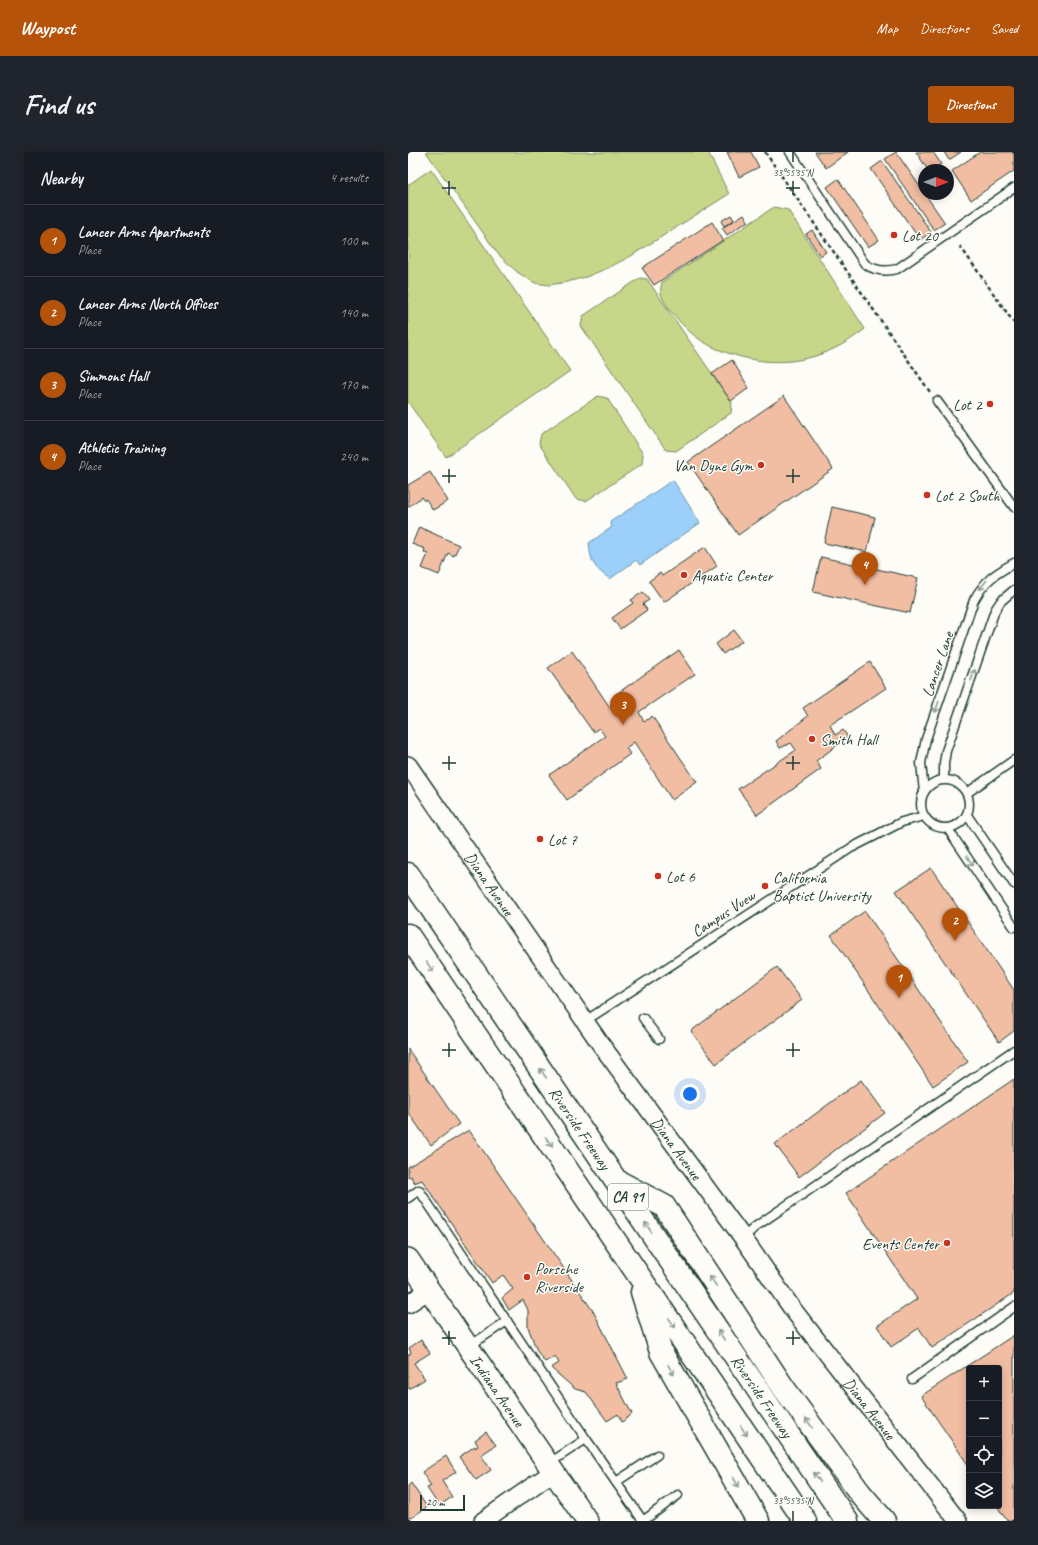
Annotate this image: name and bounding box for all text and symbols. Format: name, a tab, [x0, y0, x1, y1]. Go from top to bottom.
text: Waypost	[20, 16, 75, 40]
text: Map	[877, 20, 898, 37]
text: Directions	[920, 20, 969, 37]
text: Saved	[991, 20, 1018, 37]
button: Directions	[928, 86, 1014, 123]
text: Find us	[24, 87, 94, 122]
north arrow	[918, 164, 954, 200]
text: 33°55'35"N	[773, 166, 815, 179]
text: Nearby	[40, 168, 83, 189]
text: 4 results	[330, 170, 368, 186]
text: Lancer Arms Apartments	[78, 223, 209, 242]
place label: Lot 20	[902, 226, 940, 246]
marker: Lot 20	[889, 230, 899, 240]
text: 1	[50, 233, 56, 249]
text: 100 m	[340, 233, 368, 249]
text: Place	[78, 242, 101, 258]
text: Lancer Arms North Offices	[78, 295, 217, 314]
text: 2	[50, 305, 56, 321]
text: 140 m	[340, 305, 368, 321]
text: Place	[78, 314, 101, 330]
text: Simmons Hall	[78, 367, 148, 386]
text: 3	[50, 377, 56, 393]
text: 170 m	[340, 377, 368, 393]
text: Place	[78, 386, 101, 402]
place label: Lot 2	[953, 395, 984, 415]
marker: Lot 2	[985, 399, 995, 409]
text: Athletic Training	[78, 439, 165, 458]
text: 4	[50, 449, 56, 465]
text: 240 m	[340, 449, 368, 465]
place label: Van Dyne Gym	[674, 456, 754, 476]
text: Place	[78, 458, 101, 474]
marker: Van Dyne Gym	[756, 460, 766, 470]
place label: Lot 2 South	[935, 486, 1000, 506]
marker: Lot 2 South	[922, 490, 932, 500]
pin: 4	[852, 552, 878, 585]
place label: Aquatic Center	[692, 566, 774, 586]
marker: Aquatic Center	[679, 570, 689, 580]
one-way arrow	[979, 580, 987, 591]
street label: Lancer Lane	[918, 628, 959, 699]
one-way arrow	[969, 669, 977, 681]
pin: 3	[610, 692, 636, 725]
one-way arrow	[933, 700, 940, 713]
place label: Smith Hall	[820, 730, 880, 750]
marker: Smith Hall	[807, 734, 817, 744]
place label: Lot 7	[548, 830, 578, 850]
marker: Lot 7	[535, 834, 545, 844]
street label: Diana Avenue	[460, 848, 519, 921]
one-way arrow	[966, 855, 974, 866]
place label: Lot 6	[666, 867, 696, 887]
place label: California Baptist University	[773, 868, 872, 906]
marker: Lot 6	[653, 871, 663, 881]
marker: California Baptist University	[760, 881, 770, 891]
street label: Campus Vuew	[688, 885, 760, 942]
pin: 2	[942, 908, 968, 941]
one-way arrow	[426, 962, 434, 973]
pin: 1	[886, 965, 912, 998]
one-way arrow	[539, 1068, 547, 1079]
street label: Riverside Freeway	[544, 1083, 616, 1175]
your location	[680, 1084, 700, 1104]
street label: Diana Avenue	[646, 1113, 707, 1186]
one-way arrow	[545, 1136, 553, 1147]
road number: CA 91	[608, 1184, 648, 1210]
one-way arrow	[644, 1222, 652, 1233]
place label: Events Center	[862, 1234, 941, 1254]
marker: Events Center	[942, 1238, 952, 1248]
place label: Porsche Riverside	[535, 1259, 585, 1297]
marker: Porsche Riverside	[522, 1272, 532, 1282]
one-way arrow	[708, 1275, 716, 1287]
one-way arrow	[668, 1317, 676, 1329]
one-way arrow	[717, 1330, 725, 1341]
street label: Indiana Avenue	[465, 1351, 530, 1432]
street label: Riverside Freeway	[726, 1351, 797, 1443]
one-way arrow	[668, 1364, 676, 1376]
map controls	[966, 1365, 1002, 1509]
button: +	[966, 1365, 1002, 1401]
street label: Diana Avenue	[839, 1374, 901, 1445]
button: −	[966, 1401, 1002, 1437]
one-way arrow	[805, 1418, 813, 1429]
one-way arrow	[740, 1425, 748, 1436]
button: locate	[966, 1437, 1002, 1473]
one-way arrow	[813, 1472, 821, 1483]
button: layers	[966, 1473, 1002, 1509]
one-way arrow	[732, 1476, 740, 1488]
scale bar	[420, 1493, 465, 1512]
text: 33°55'35"N	[773, 1494, 815, 1507]
text: 20 m	[426, 1495, 445, 1509]

